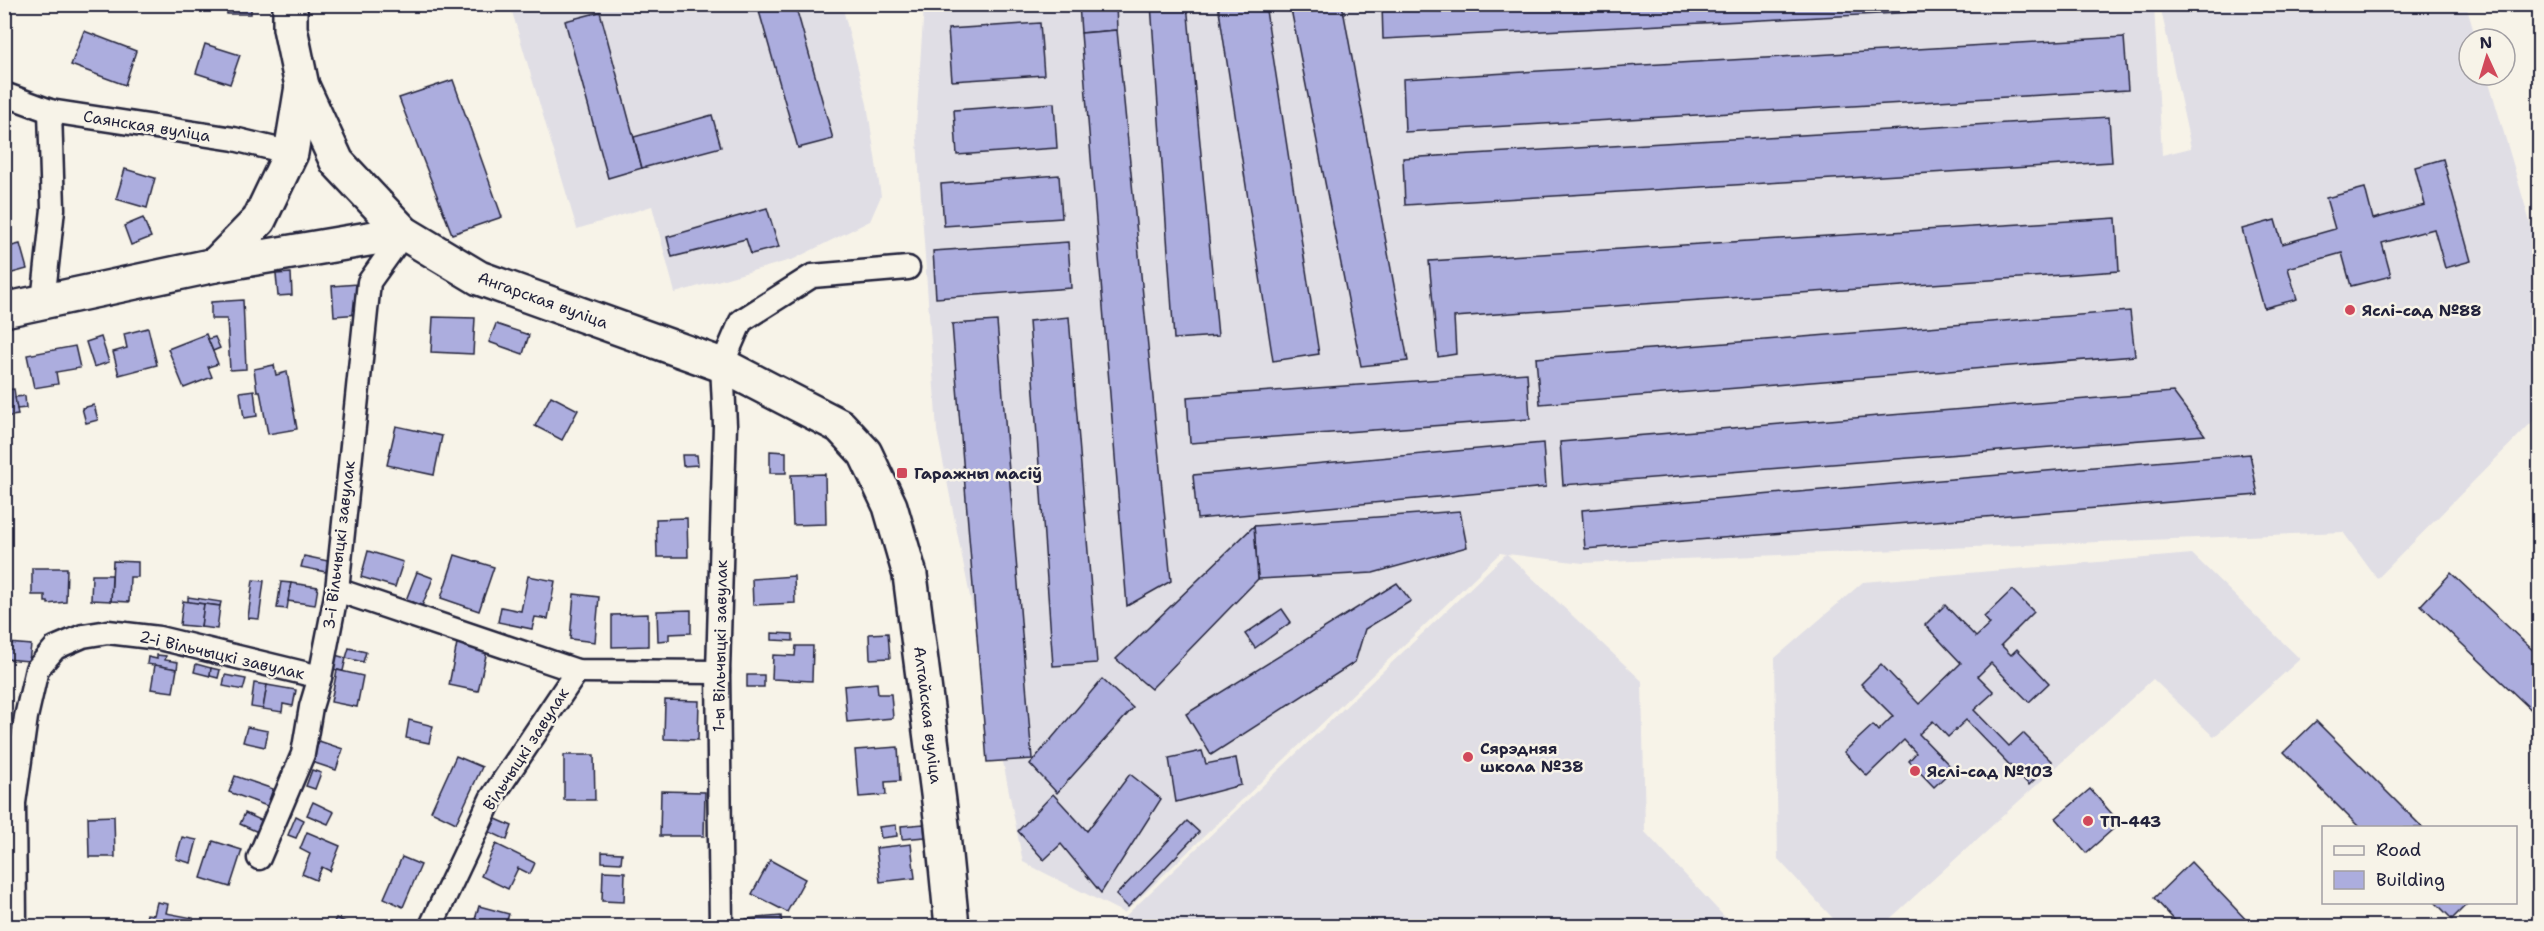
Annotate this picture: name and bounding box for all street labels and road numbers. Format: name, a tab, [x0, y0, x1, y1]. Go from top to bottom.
street label: Саянская вуліца	[82, 106, 212, 146]
street label: Ангарская вуліца	[475, 267, 611, 333]
street label: 3-і Вільчыцкі завулак	[318, 459, 360, 631]
street label: 1-ы Вільчыцкі завулак	[708, 559, 732, 732]
street label: 2-і Вільчыцкі завулак	[137, 626, 307, 684]
street label: Алтайская вуліца	[909, 645, 947, 785]
street label: Вільчыцкі завулак	[478, 683, 574, 814]

